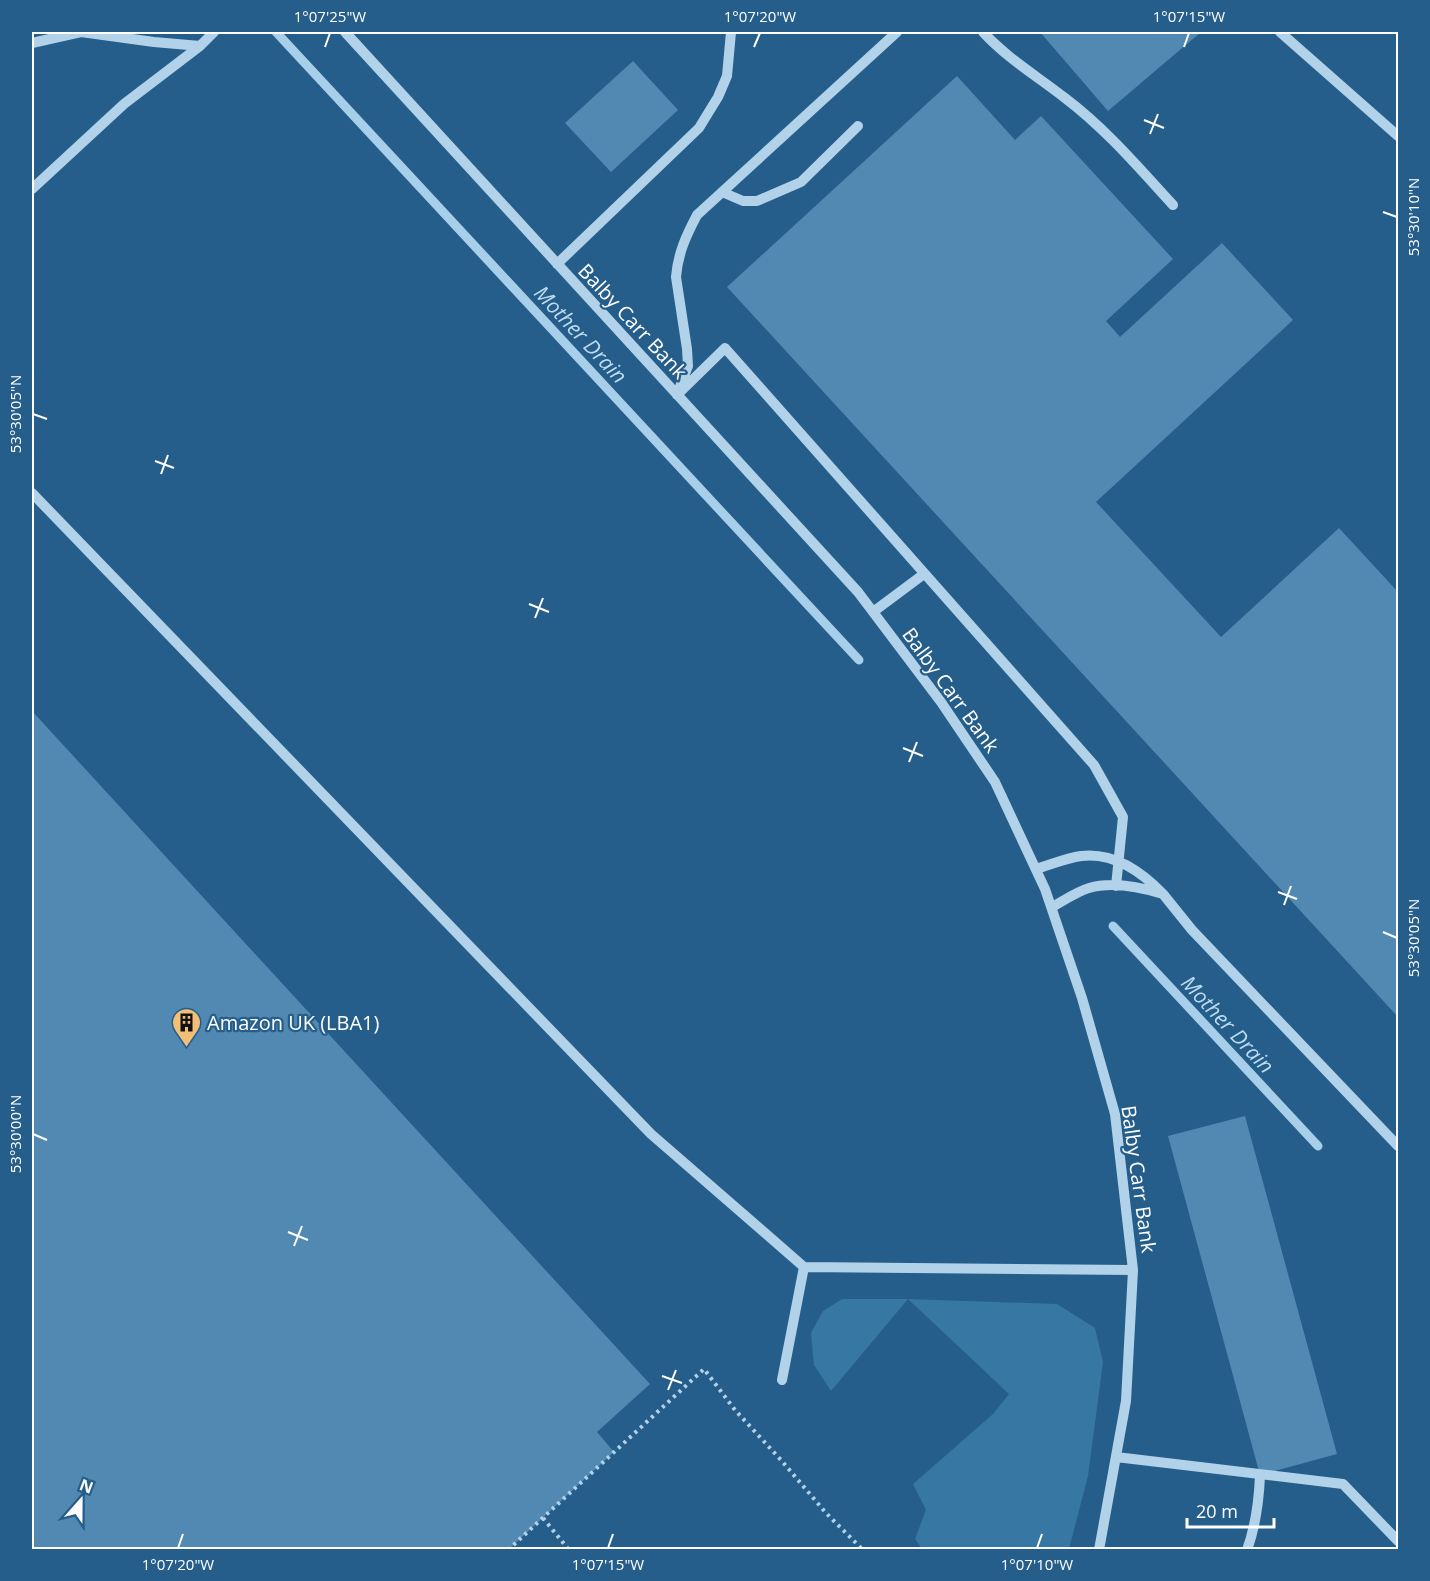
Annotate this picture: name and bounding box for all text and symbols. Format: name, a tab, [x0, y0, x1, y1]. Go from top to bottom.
text: 1°07'25"W	[294, 6, 366, 26]
text: 1°07'20"W	[724, 6, 796, 26]
text: 1°07'15"W	[1153, 6, 1225, 26]
text: 53°30'10"N	[1403, 178, 1423, 256]
street label: Balby Carr Bank	[572, 257, 694, 385]
water label: Mother Drain	[528, 279, 634, 389]
text: 53°30'05"N	[5, 375, 25, 453]
street label: Balby Carr Bank	[896, 622, 1006, 758]
text: 53°30'05"N	[1403, 899, 1423, 977]
water label: Mother Drain	[1175, 969, 1281, 1079]
building icon: Amazon UK (LBA1)	[170, 1006, 202, 1048]
place label: Amazon UK (LBA1)	[207, 1009, 380, 1036]
text: 53°30'00"N	[5, 1095, 25, 1173]
street label: Balby Carr Bank	[1115, 1104, 1163, 1255]
north arrow	[51, 1470, 111, 1530]
text: N	[76, 1473, 96, 1499]
scale bar	[1187, 1491, 1274, 1529]
text: 20 m	[1196, 1499, 1238, 1523]
text: 1°07'20"W	[142, 1554, 214, 1574]
text: 1°07'15"W	[572, 1554, 644, 1574]
text: 1°07'10"W	[1001, 1554, 1073, 1574]

